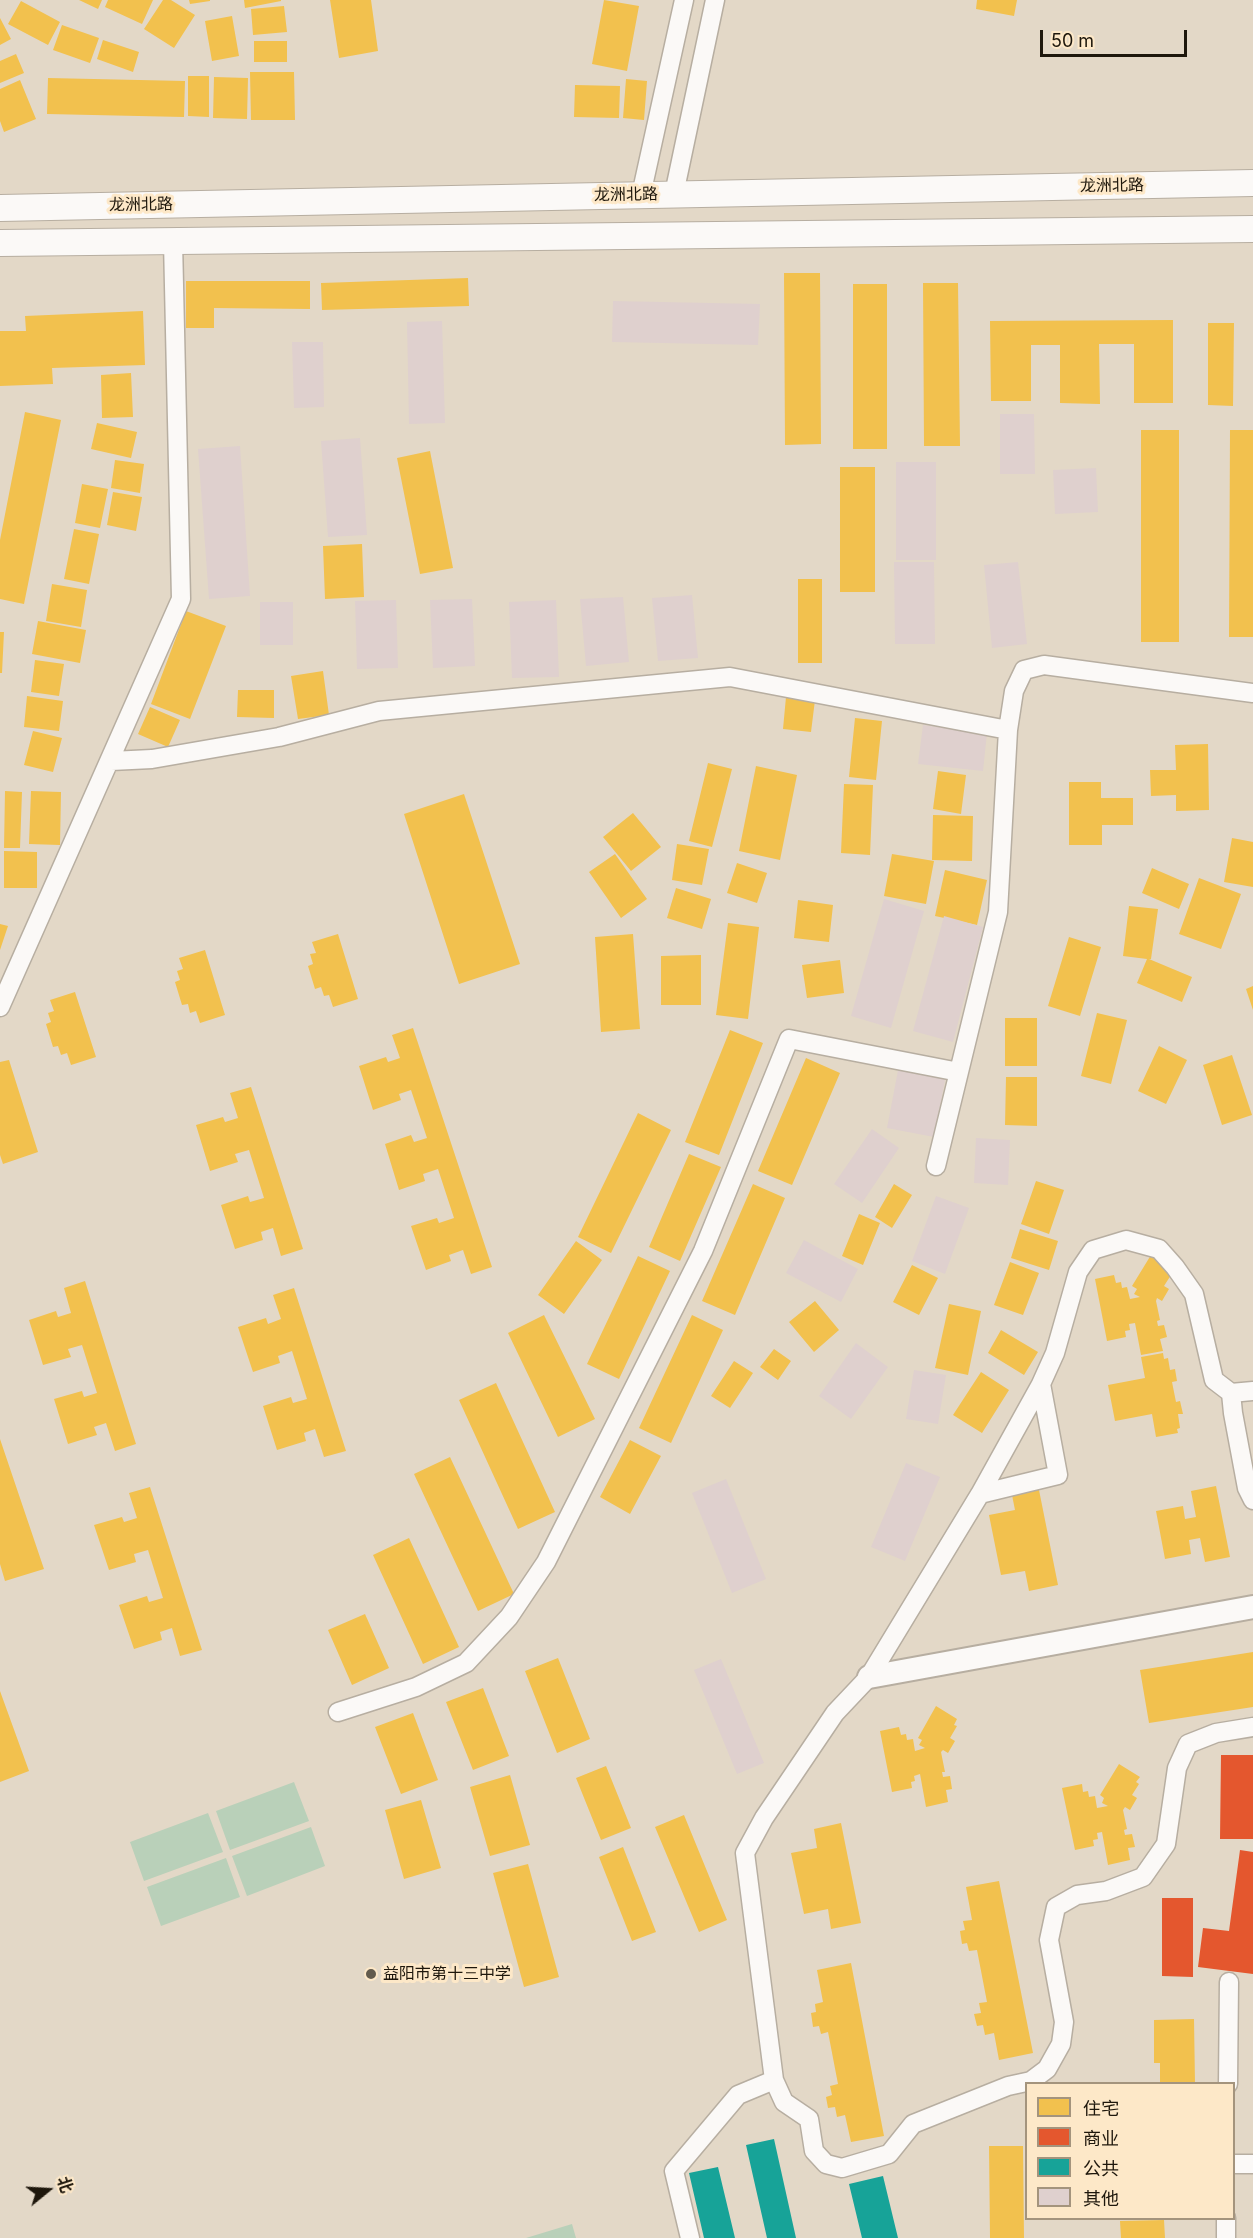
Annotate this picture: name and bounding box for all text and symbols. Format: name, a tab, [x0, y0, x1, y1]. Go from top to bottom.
scale bar	[1043, 18, 1190, 56]
text: 50 m	[1051, 30, 1094, 51]
street label: 龙洲北路	[1080, 176, 1144, 196]
street label: 龙洲北路	[594, 185, 658, 205]
street label: 龙洲北路	[109, 195, 173, 215]
place label: 益阳市第十三中学	[383, 1964, 511, 1984]
marker: 益阳市第十三中学	[364, 1967, 378, 1981]
legend	[1025, 2082, 1235, 2220]
text: 住宅	[1083, 2098, 1119, 2119]
text: 商业	[1083, 2128, 1119, 2149]
text: 公共	[1083, 2158, 1119, 2179]
north arrow	[18, 2160, 78, 2220]
text: 北	[53, 2174, 77, 2195]
text: 其他	[1083, 2188, 1119, 2209]

